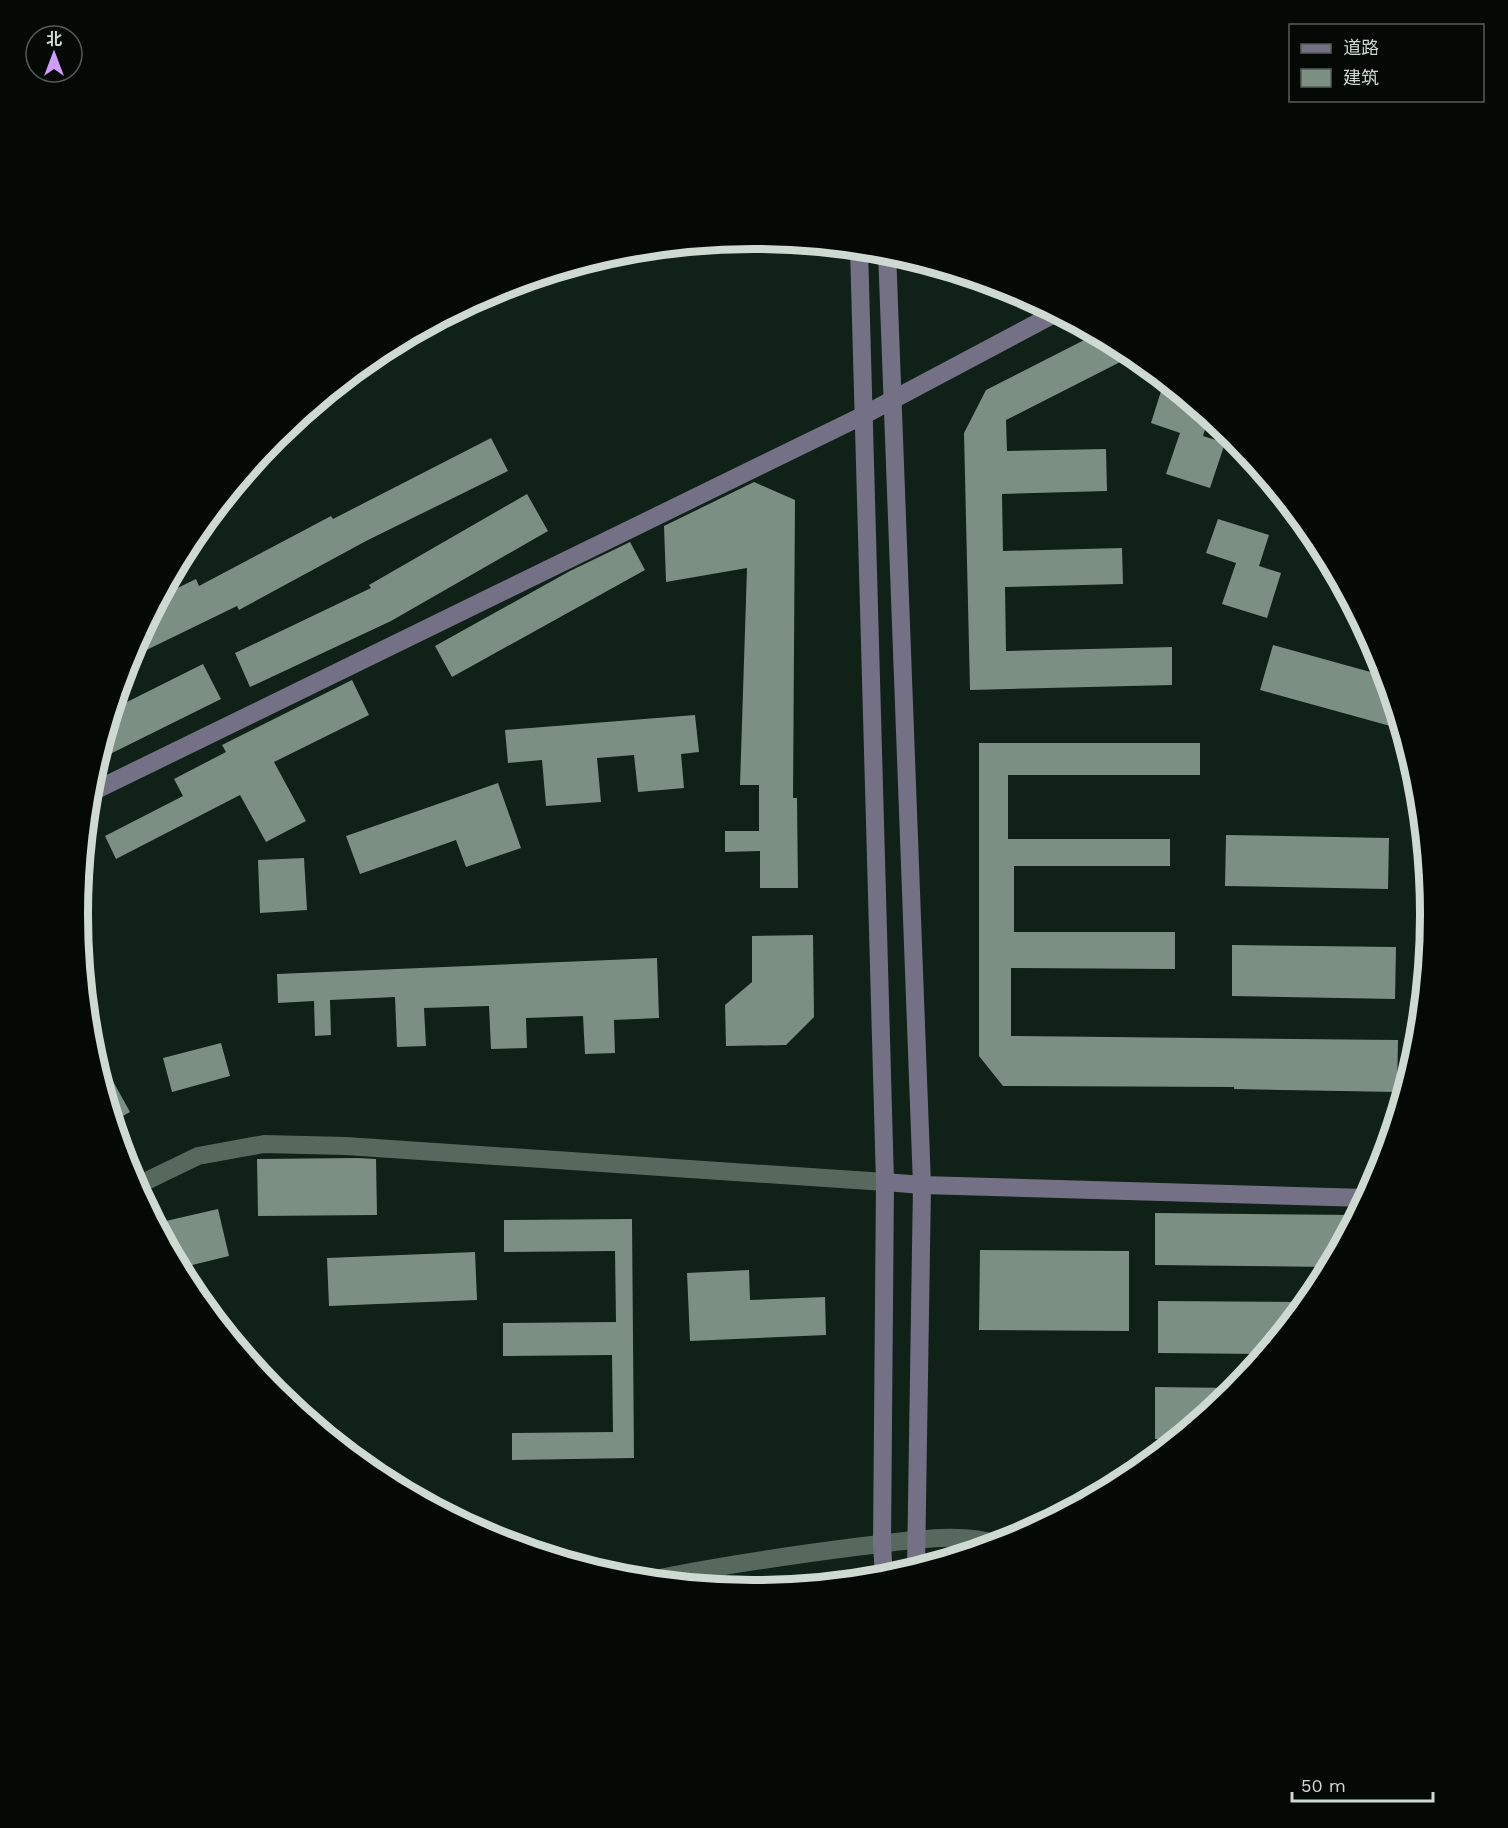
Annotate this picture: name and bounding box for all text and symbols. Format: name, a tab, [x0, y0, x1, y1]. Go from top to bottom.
north arrow	[24, 24, 84, 84]
legend	[1289, 24, 1484, 102]
text: 北	[46, 30, 62, 49]
text: 道路	[1343, 37, 1379, 58]
text: 建筑	[1343, 67, 1379, 88]
scale bar	[1292, 1765, 1433, 1803]
text: 50 m	[1301, 1775, 1346, 1796]

